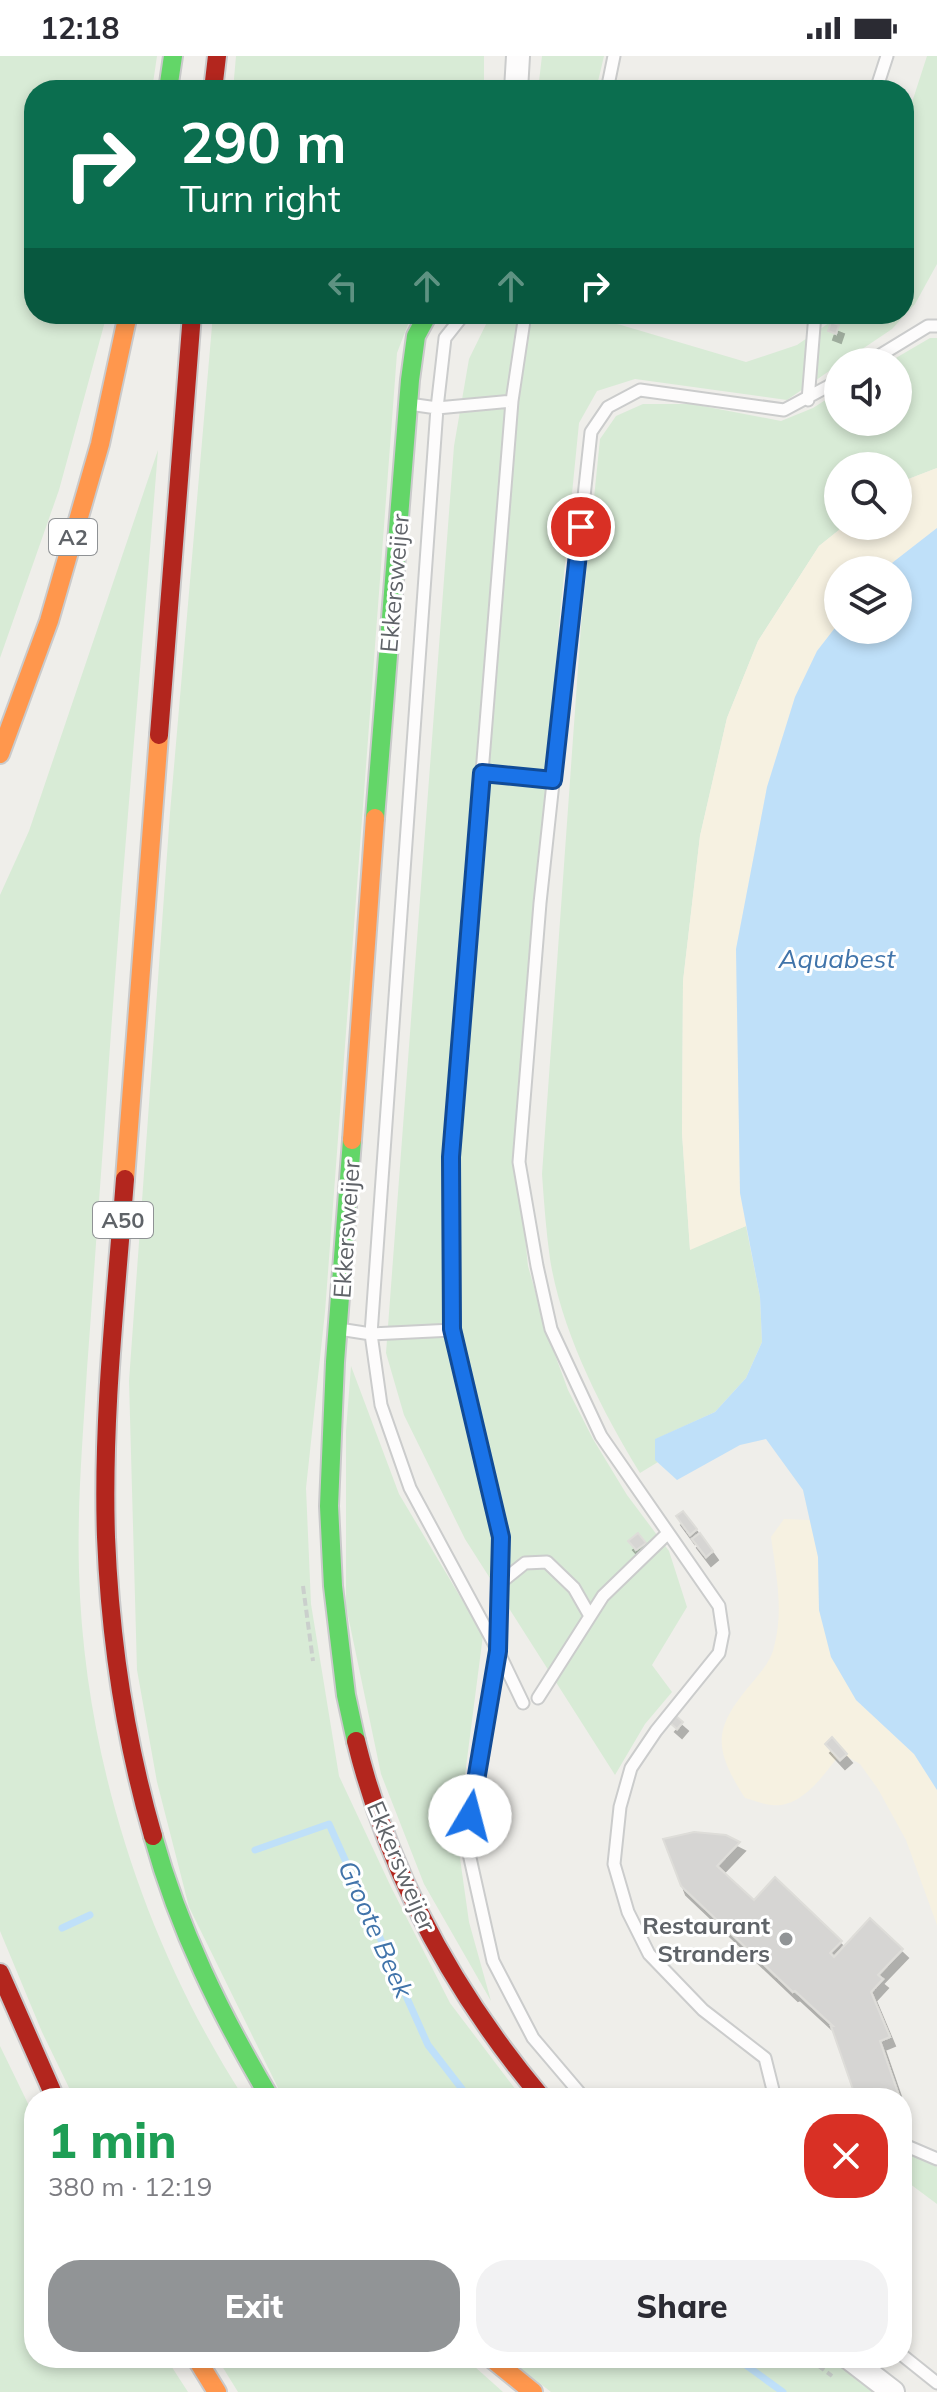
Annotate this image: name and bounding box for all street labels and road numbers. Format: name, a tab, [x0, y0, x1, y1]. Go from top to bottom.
street label: Ekkersweijer	[373, 512, 415, 653]
road number: A2	[49, 519, 97, 555]
street label: Ekkersweijer	[326, 1158, 366, 1299]
road number: A50	[93, 1202, 153, 1238]
street label: Ekkersweijer	[361, 1796, 443, 1936]

